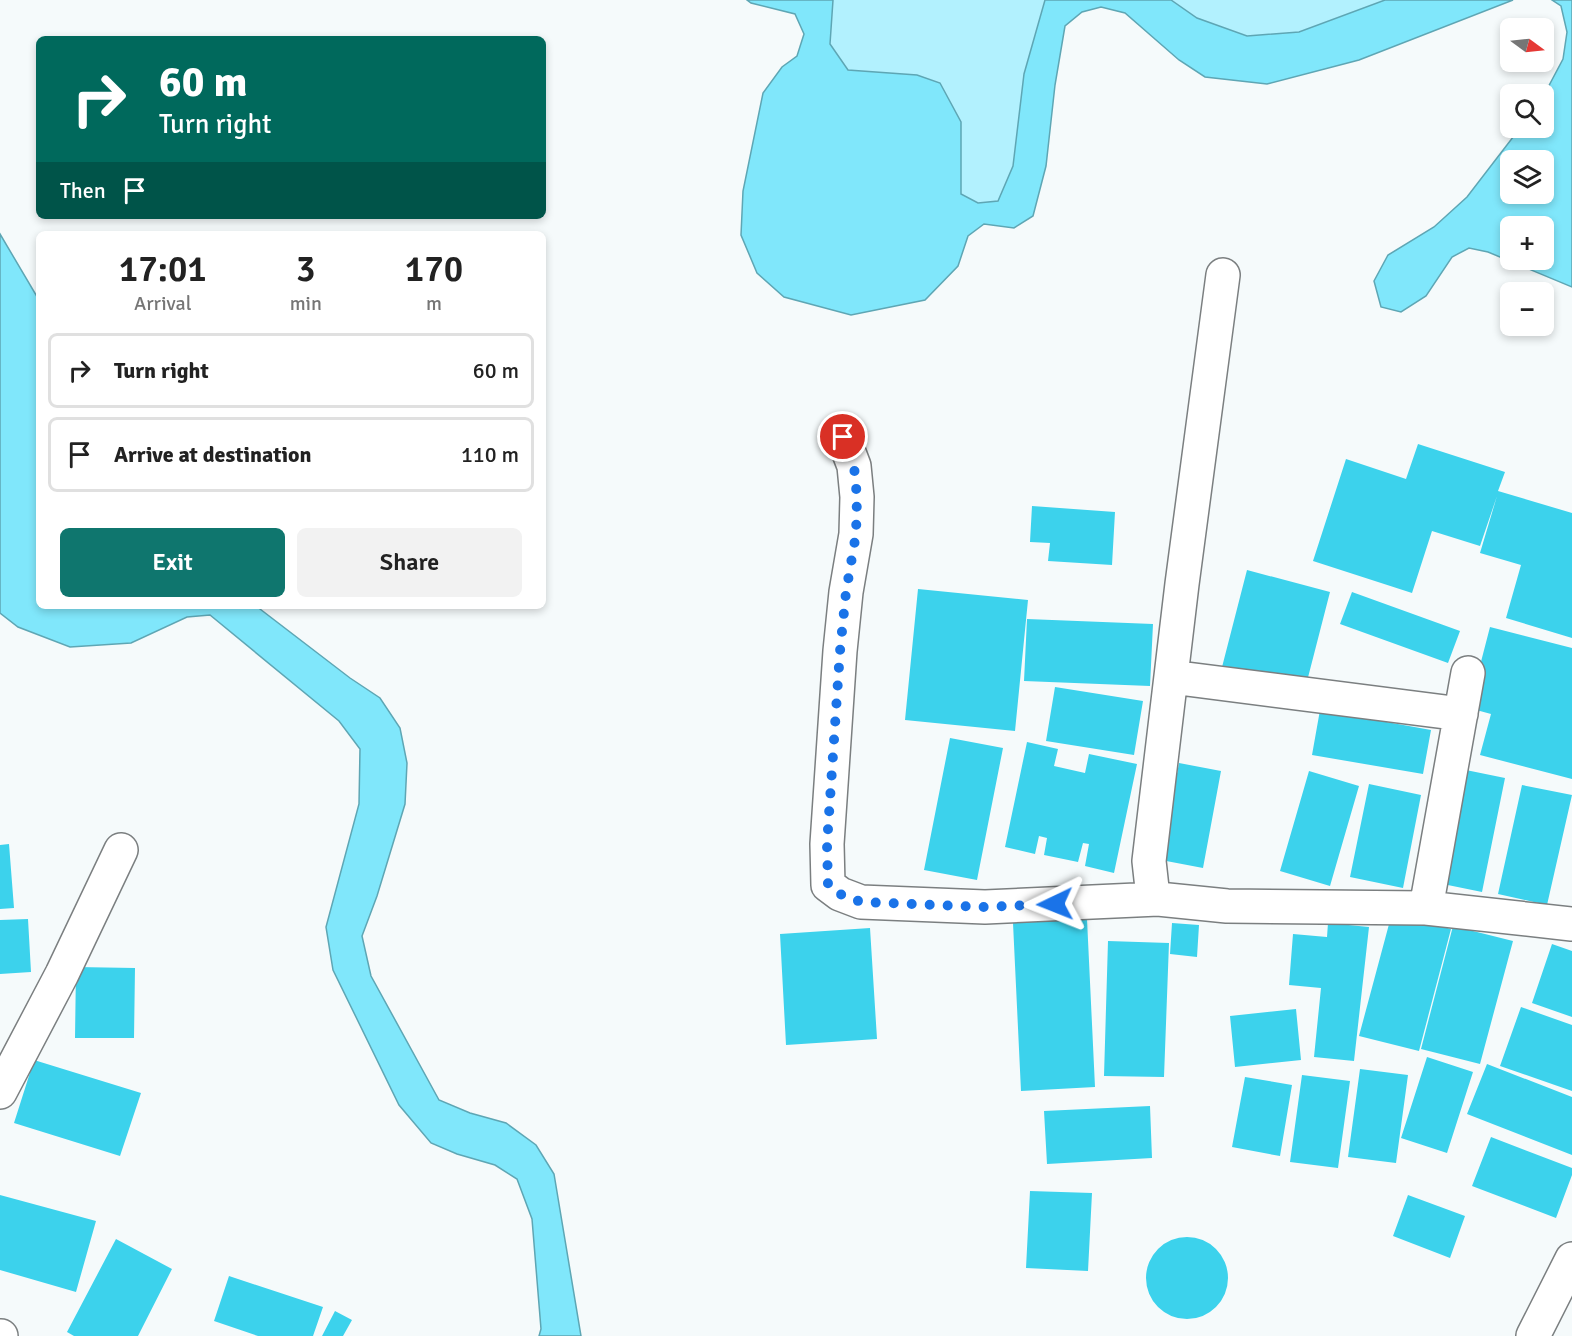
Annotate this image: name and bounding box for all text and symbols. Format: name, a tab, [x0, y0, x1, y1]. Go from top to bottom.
north arrow	[1500, 18, 1554, 72]
map controls	[1500, 18, 1554, 336]
text: 60 m	[159, 57, 248, 108]
icon: right	[60, 60, 138, 138]
button: search	[1500, 84, 1554, 138]
text: Turn right	[159, 108, 272, 141]
button: layers	[1500, 150, 1554, 204]
icon: arrive	[118, 174, 151, 207]
text: Then	[60, 177, 106, 204]
button: +	[1500, 216, 1554, 270]
text: 17:01	[119, 247, 207, 292]
text: 3	[296, 247, 316, 292]
text: 170	[405, 247, 463, 292]
button: −	[1500, 282, 1554, 336]
text: Arrival	[134, 291, 192, 316]
text: min	[290, 291, 322, 316]
text: m	[426, 291, 442, 316]
icon: right	[63, 354, 96, 387]
text: Turn right	[114, 357, 209, 384]
text: 60 m	[473, 357, 519, 384]
pin	[817, 411, 868, 462]
icon: arrive	[826, 420, 859, 453]
icon: arrive	[63, 438, 96, 471]
text: Arrive at destination	[114, 441, 311, 468]
text: 110 m	[461, 441, 519, 468]
button: Exit	[60, 528, 285, 597]
button: Share	[297, 528, 522, 597]
position arrow	[1023, 872, 1087, 936]

